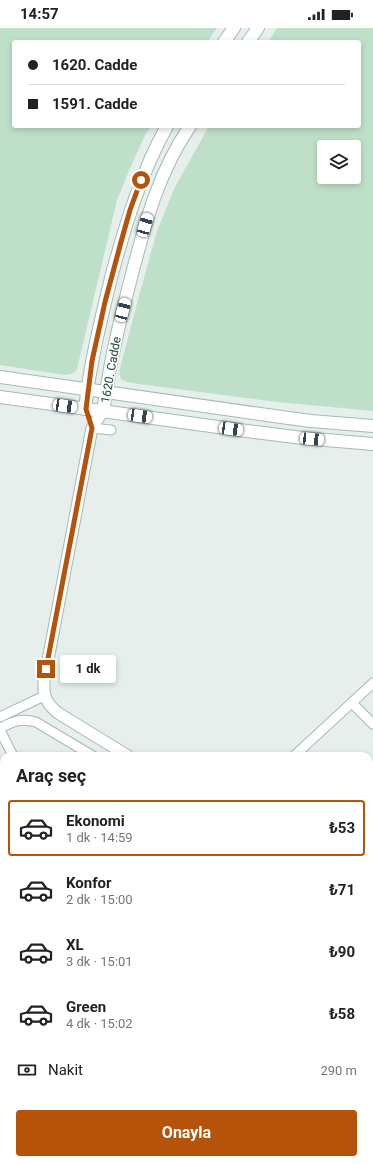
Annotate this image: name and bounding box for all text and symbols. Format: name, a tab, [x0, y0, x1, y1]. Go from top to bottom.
text: 14:57	[20, 5, 59, 23]
text: 1620. Cadde	[52, 56, 137, 74]
text: 1591. Cadde	[52, 95, 137, 113]
map controls	[317, 140, 361, 184]
button: layers	[317, 140, 361, 184]
route start	[132, 171, 150, 189]
car	[136, 212, 154, 238]
car	[114, 297, 132, 323]
street label: 1620. Cadde	[98, 336, 124, 404]
car	[52, 398, 78, 414]
car	[127, 408, 153, 424]
car	[218, 421, 244, 437]
car	[300, 432, 324, 446]
callout: 1 dk	[60, 655, 116, 683]
route end	[37, 660, 55, 678]
text: 1 dk	[76, 661, 100, 676]
text: Araç seç	[16, 765, 86, 786]
icon: car	[18, 810, 54, 846]
text: Ekonomi	[66, 812, 125, 830]
text: ₺53	[329, 819, 355, 837]
text: 1 dk · 14:59	[66, 830, 133, 845]
icon: car	[18, 872, 54, 908]
text: Konfor	[66, 874, 112, 892]
text: ₺71	[329, 881, 355, 899]
text: 2 dk · 15:00	[66, 892, 133, 907]
icon: car	[18, 934, 54, 970]
text: XL	[66, 936, 84, 954]
text: ₺90	[329, 943, 355, 961]
text: 3 dk · 15:01	[66, 954, 133, 969]
icon: car	[18, 996, 54, 1032]
text: Green	[66, 998, 106, 1016]
text: ₺58	[329, 1005, 355, 1023]
text: 4 dk · 15:02	[66, 1016, 133, 1031]
icon: cash	[16, 1059, 38, 1081]
text: Nakit	[48, 1061, 83, 1079]
text: 290 m	[320, 1063, 357, 1078]
button: Onayla	[16, 1110, 357, 1156]

